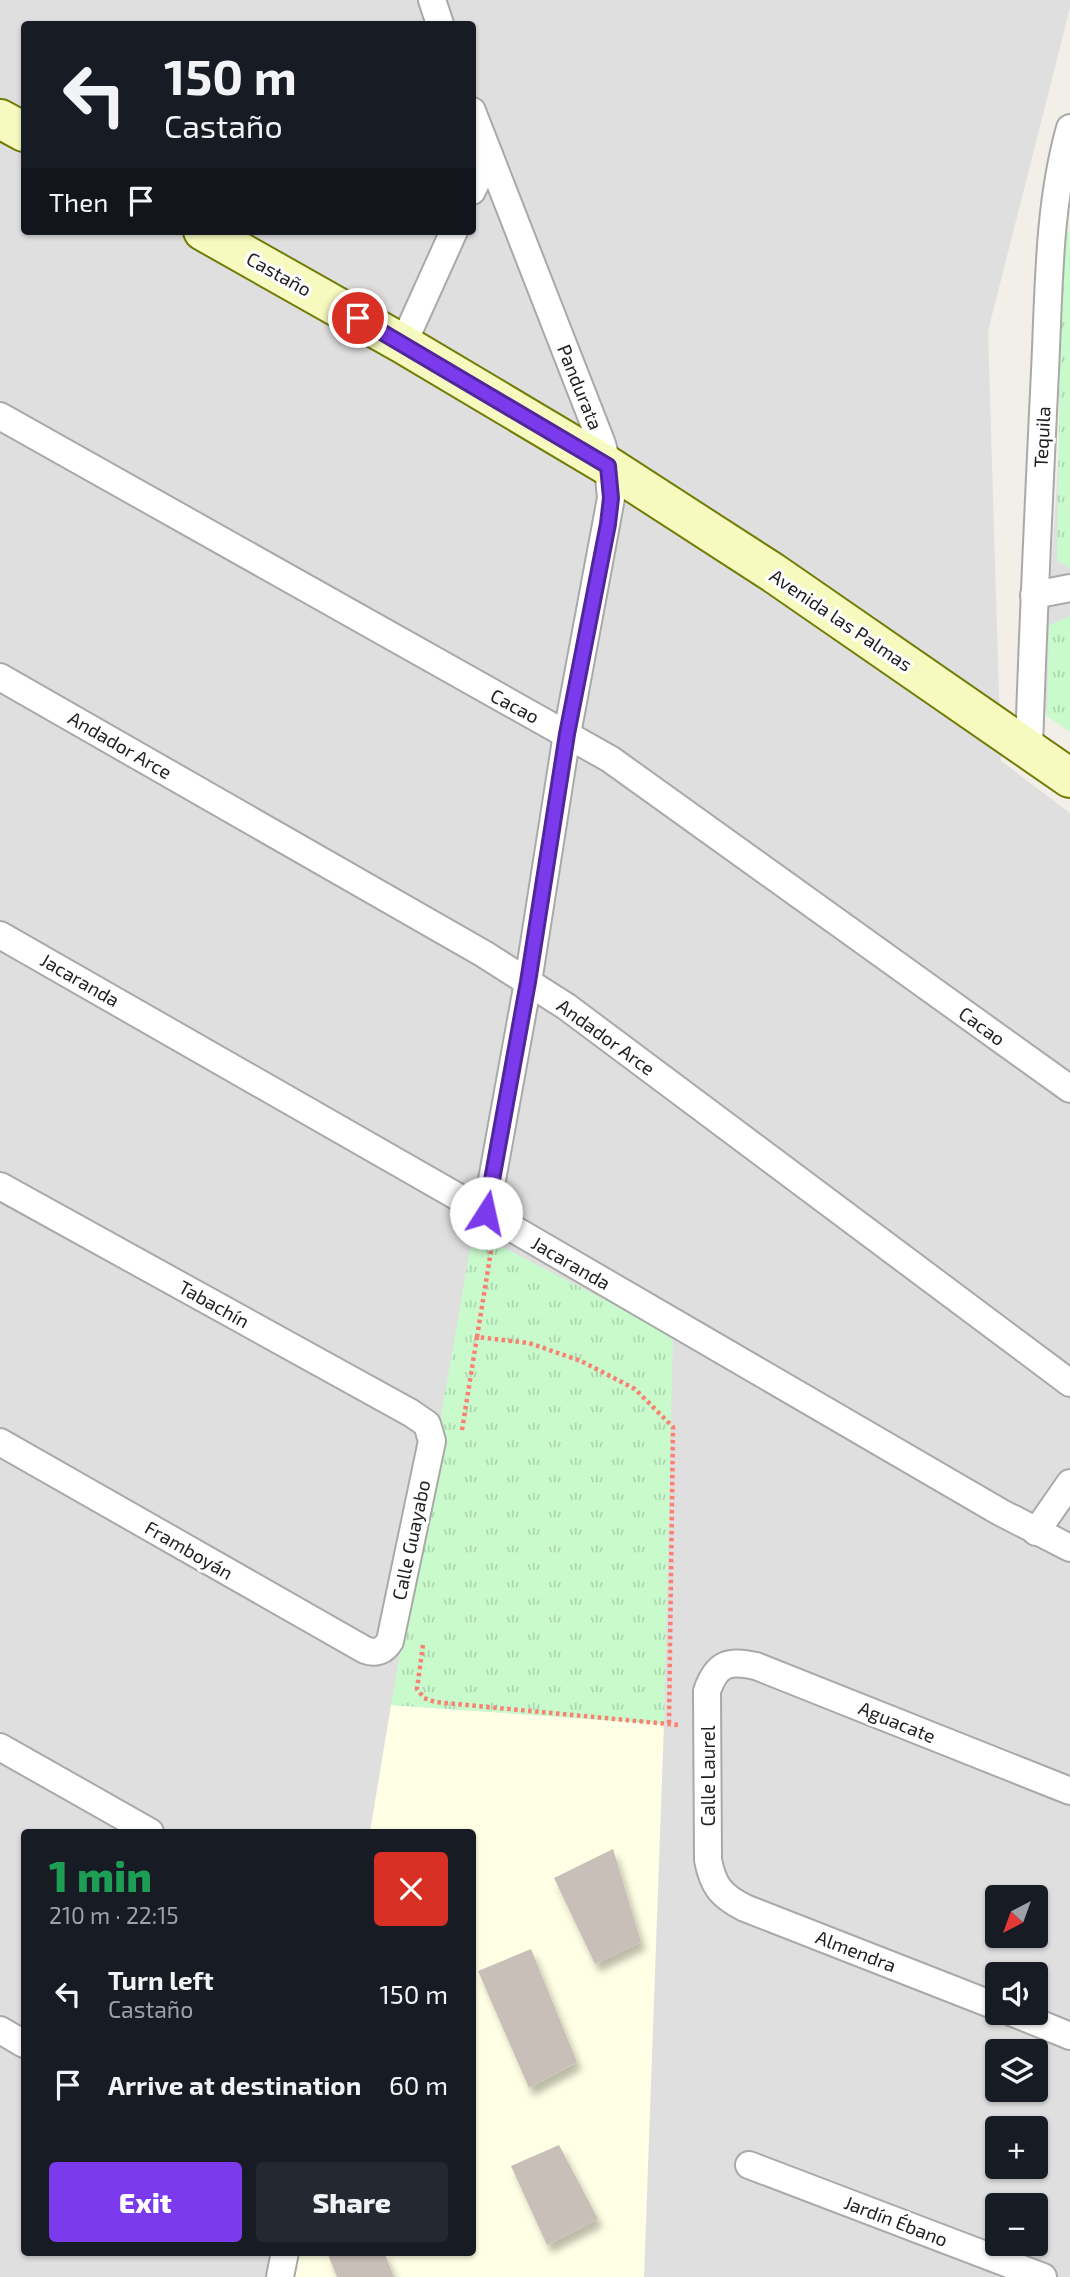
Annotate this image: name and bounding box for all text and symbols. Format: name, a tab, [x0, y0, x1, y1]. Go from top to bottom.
text: 150 m	[164, 46, 297, 105]
icon: left	[49, 49, 140, 140]
text: Castaño	[164, 106, 283, 144]
icon: arrive	[122, 182, 160, 220]
text: Then	[49, 186, 108, 217]
street label: Castaño	[243, 246, 316, 301]
pin	[328, 288, 388, 348]
icon: arrive	[339, 299, 377, 337]
street label: Pandurata	[553, 341, 608, 433]
street label: Tequila	[1028, 406, 1055, 468]
street label: Avenida las Palmas	[766, 563, 917, 676]
street label: Cacao	[487, 683, 543, 728]
street label: Andador Arce	[65, 706, 176, 783]
street label: Jacaranda	[37, 948, 124, 1011]
street label: Andador Arce	[553, 993, 660, 1080]
street label: Cacao	[955, 1001, 1010, 1050]
position arrow	[449, 1176, 523, 1250]
street label: Jacaranda	[528, 1231, 615, 1294]
street label: Tabachín	[175, 1275, 254, 1332]
street label: Calle Guayabo	[387, 1478, 434, 1602]
street label: Framboyán	[141, 1515, 237, 1584]
street label: Aguacate	[855, 1696, 939, 1747]
street label: Calle Laurel	[696, 1725, 719, 1827]
text: 1 min	[49, 1850, 152, 1900]
button: close	[374, 1852, 448, 1926]
north arrow	[985, 1885, 1048, 1948]
map controls	[985, 1885, 1048, 2256]
text: 210 m · 22:15	[49, 1901, 179, 1929]
street label: Almendra	[813, 1925, 900, 1976]
button: sound	[985, 1962, 1048, 2025]
text: Turn left	[108, 1964, 214, 1995]
icon: left	[49, 1975, 87, 2013]
text: 150 m	[379, 1978, 448, 2009]
text: Castaño	[108, 1995, 193, 2023]
button: layers	[985, 2039, 1048, 2102]
icon: arrive	[49, 2066, 87, 2104]
text: Arrive at destination	[108, 2069, 361, 2100]
text: 60 m	[389, 2069, 448, 2100]
button: +	[985, 2116, 1048, 2179]
button: Exit	[49, 2162, 242, 2242]
button: Share	[256, 2162, 448, 2242]
street label: Jardín Ébano	[841, 2190, 951, 2251]
button: −	[985, 2193, 1048, 2256]

